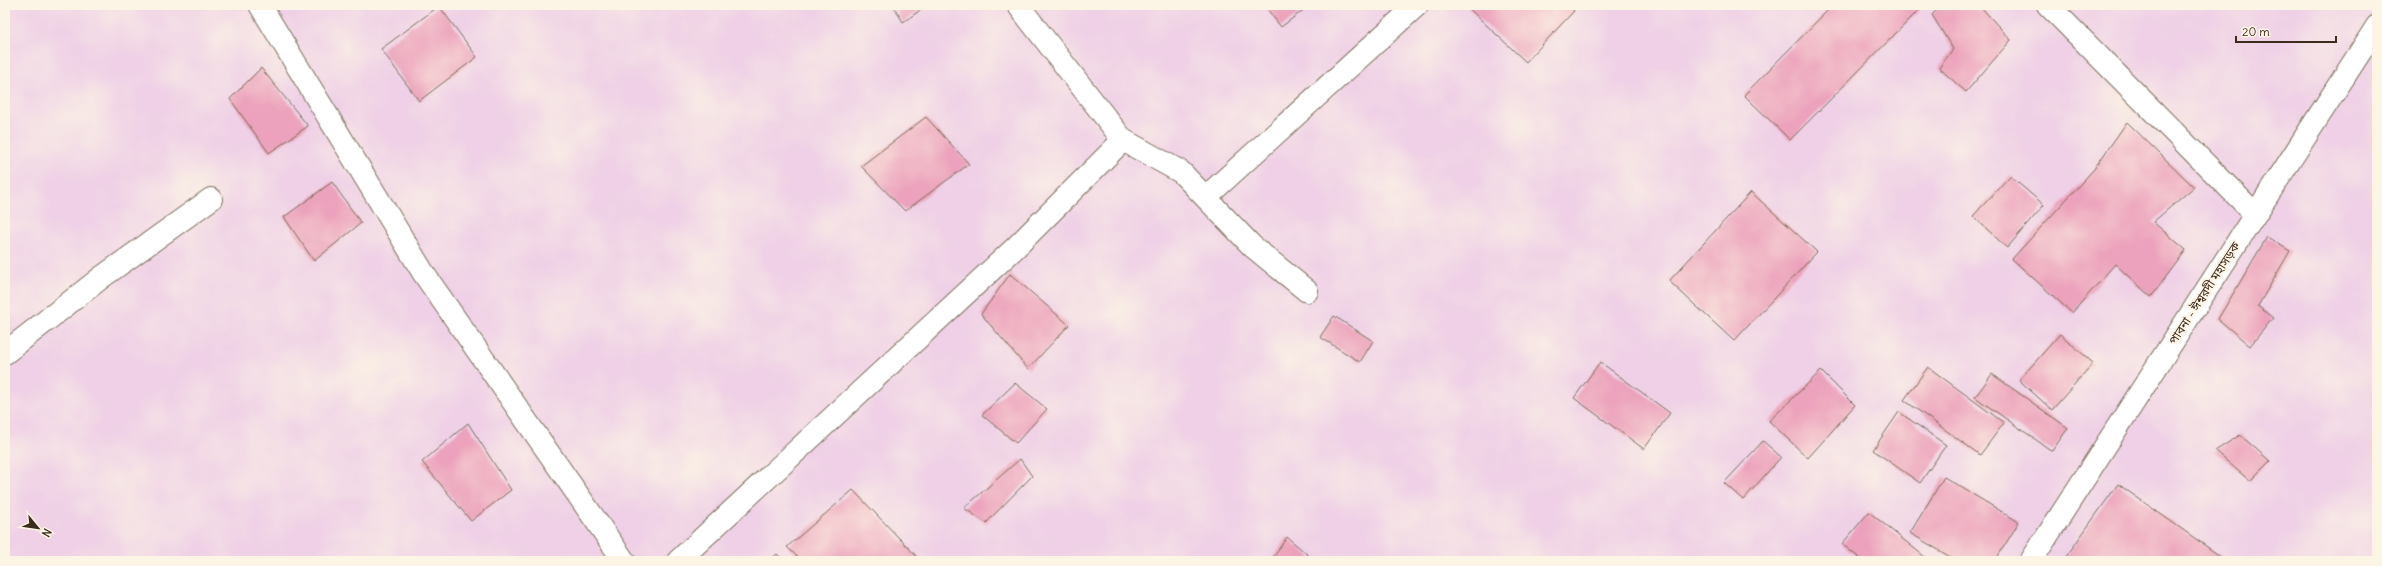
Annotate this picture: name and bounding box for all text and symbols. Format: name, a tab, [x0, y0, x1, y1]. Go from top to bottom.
scale bar	[2236, 18, 2336, 44]
text: 20 m	[2242, 24, 2270, 39]
street label: পাবনা - ঈশ্বরদী মহাসড়ক	[2165, 239, 2243, 347]
north arrow	[18, 508, 58, 548]
text: N	[39, 526, 55, 540]

